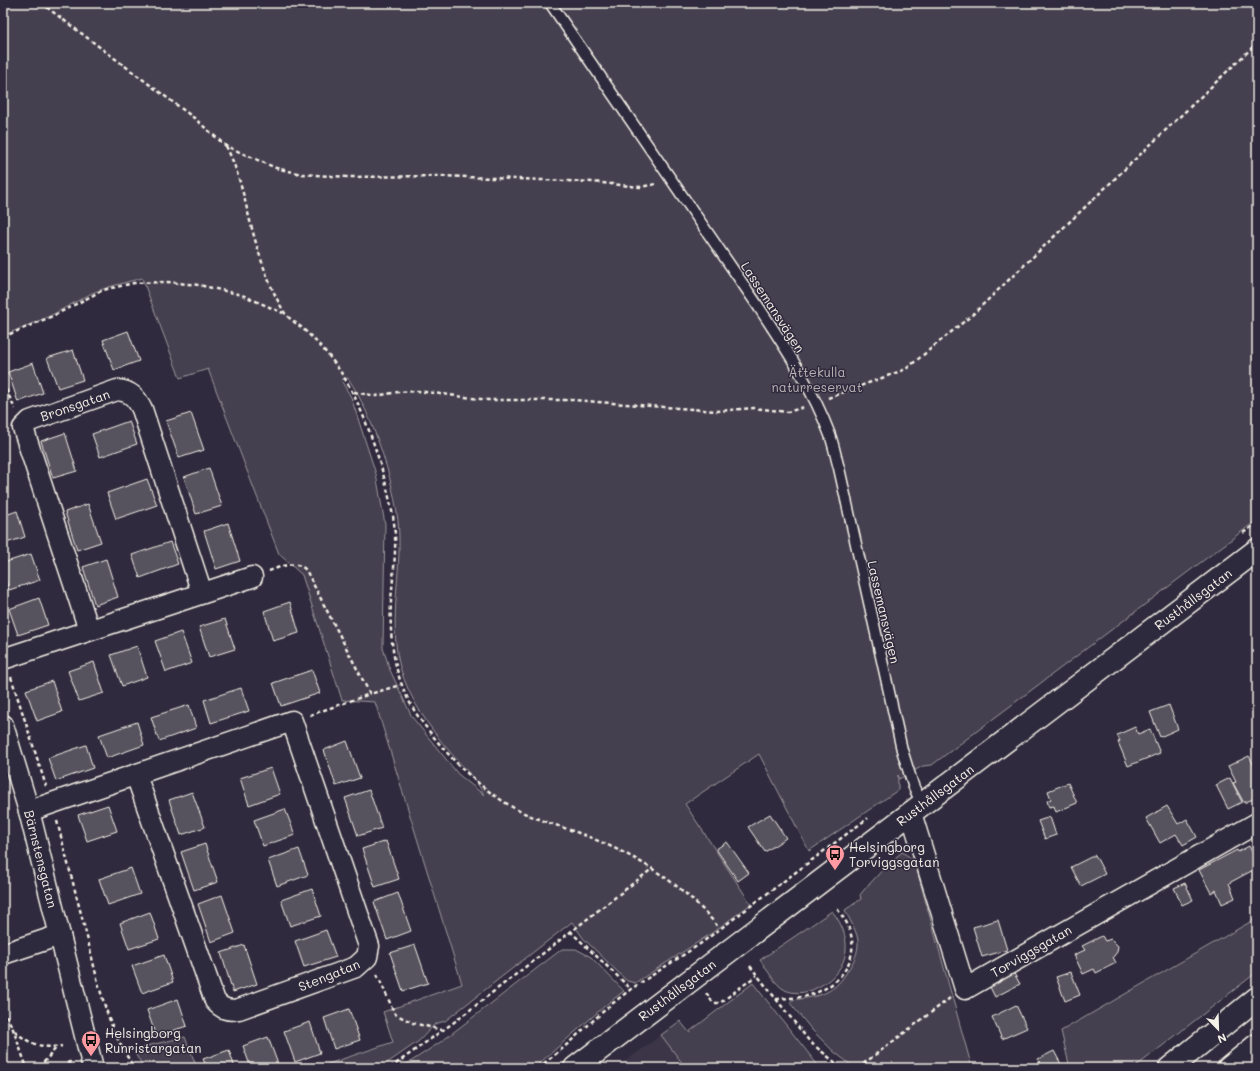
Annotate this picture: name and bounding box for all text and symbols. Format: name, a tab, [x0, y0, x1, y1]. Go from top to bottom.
street label: Lassemansvägen	[738, 258, 809, 355]
park label: Ättekulla naturreservat	[772, 363, 863, 395]
street label: Bronsgatan	[38, 385, 112, 424]
street label: Lassemansvägen	[864, 559, 905, 665]
street label: Rusthållsgatan	[1151, 564, 1235, 633]
street label: Rusthållsgatan	[893, 760, 977, 829]
street label: Bärnstensgatan	[21, 808, 62, 910]
place label: Helsingborg Torviggsgatan	[849, 838, 939, 870]
bus stop icon: Helsingborg Torviggsgatan	[824, 843, 846, 871]
street label: Torviggsgatan	[987, 921, 1074, 981]
street label: Stengatan	[296, 954, 362, 995]
street label: Rusthållsgatan	[635, 955, 719, 1024]
north arrow	[1198, 1009, 1238, 1049]
place label: Helsingborg Runristargatan	[105, 1024, 201, 1056]
bus stop icon: Helsingborg Runristargatan	[80, 1029, 102, 1057]
text: N	[1215, 1030, 1229, 1047]

